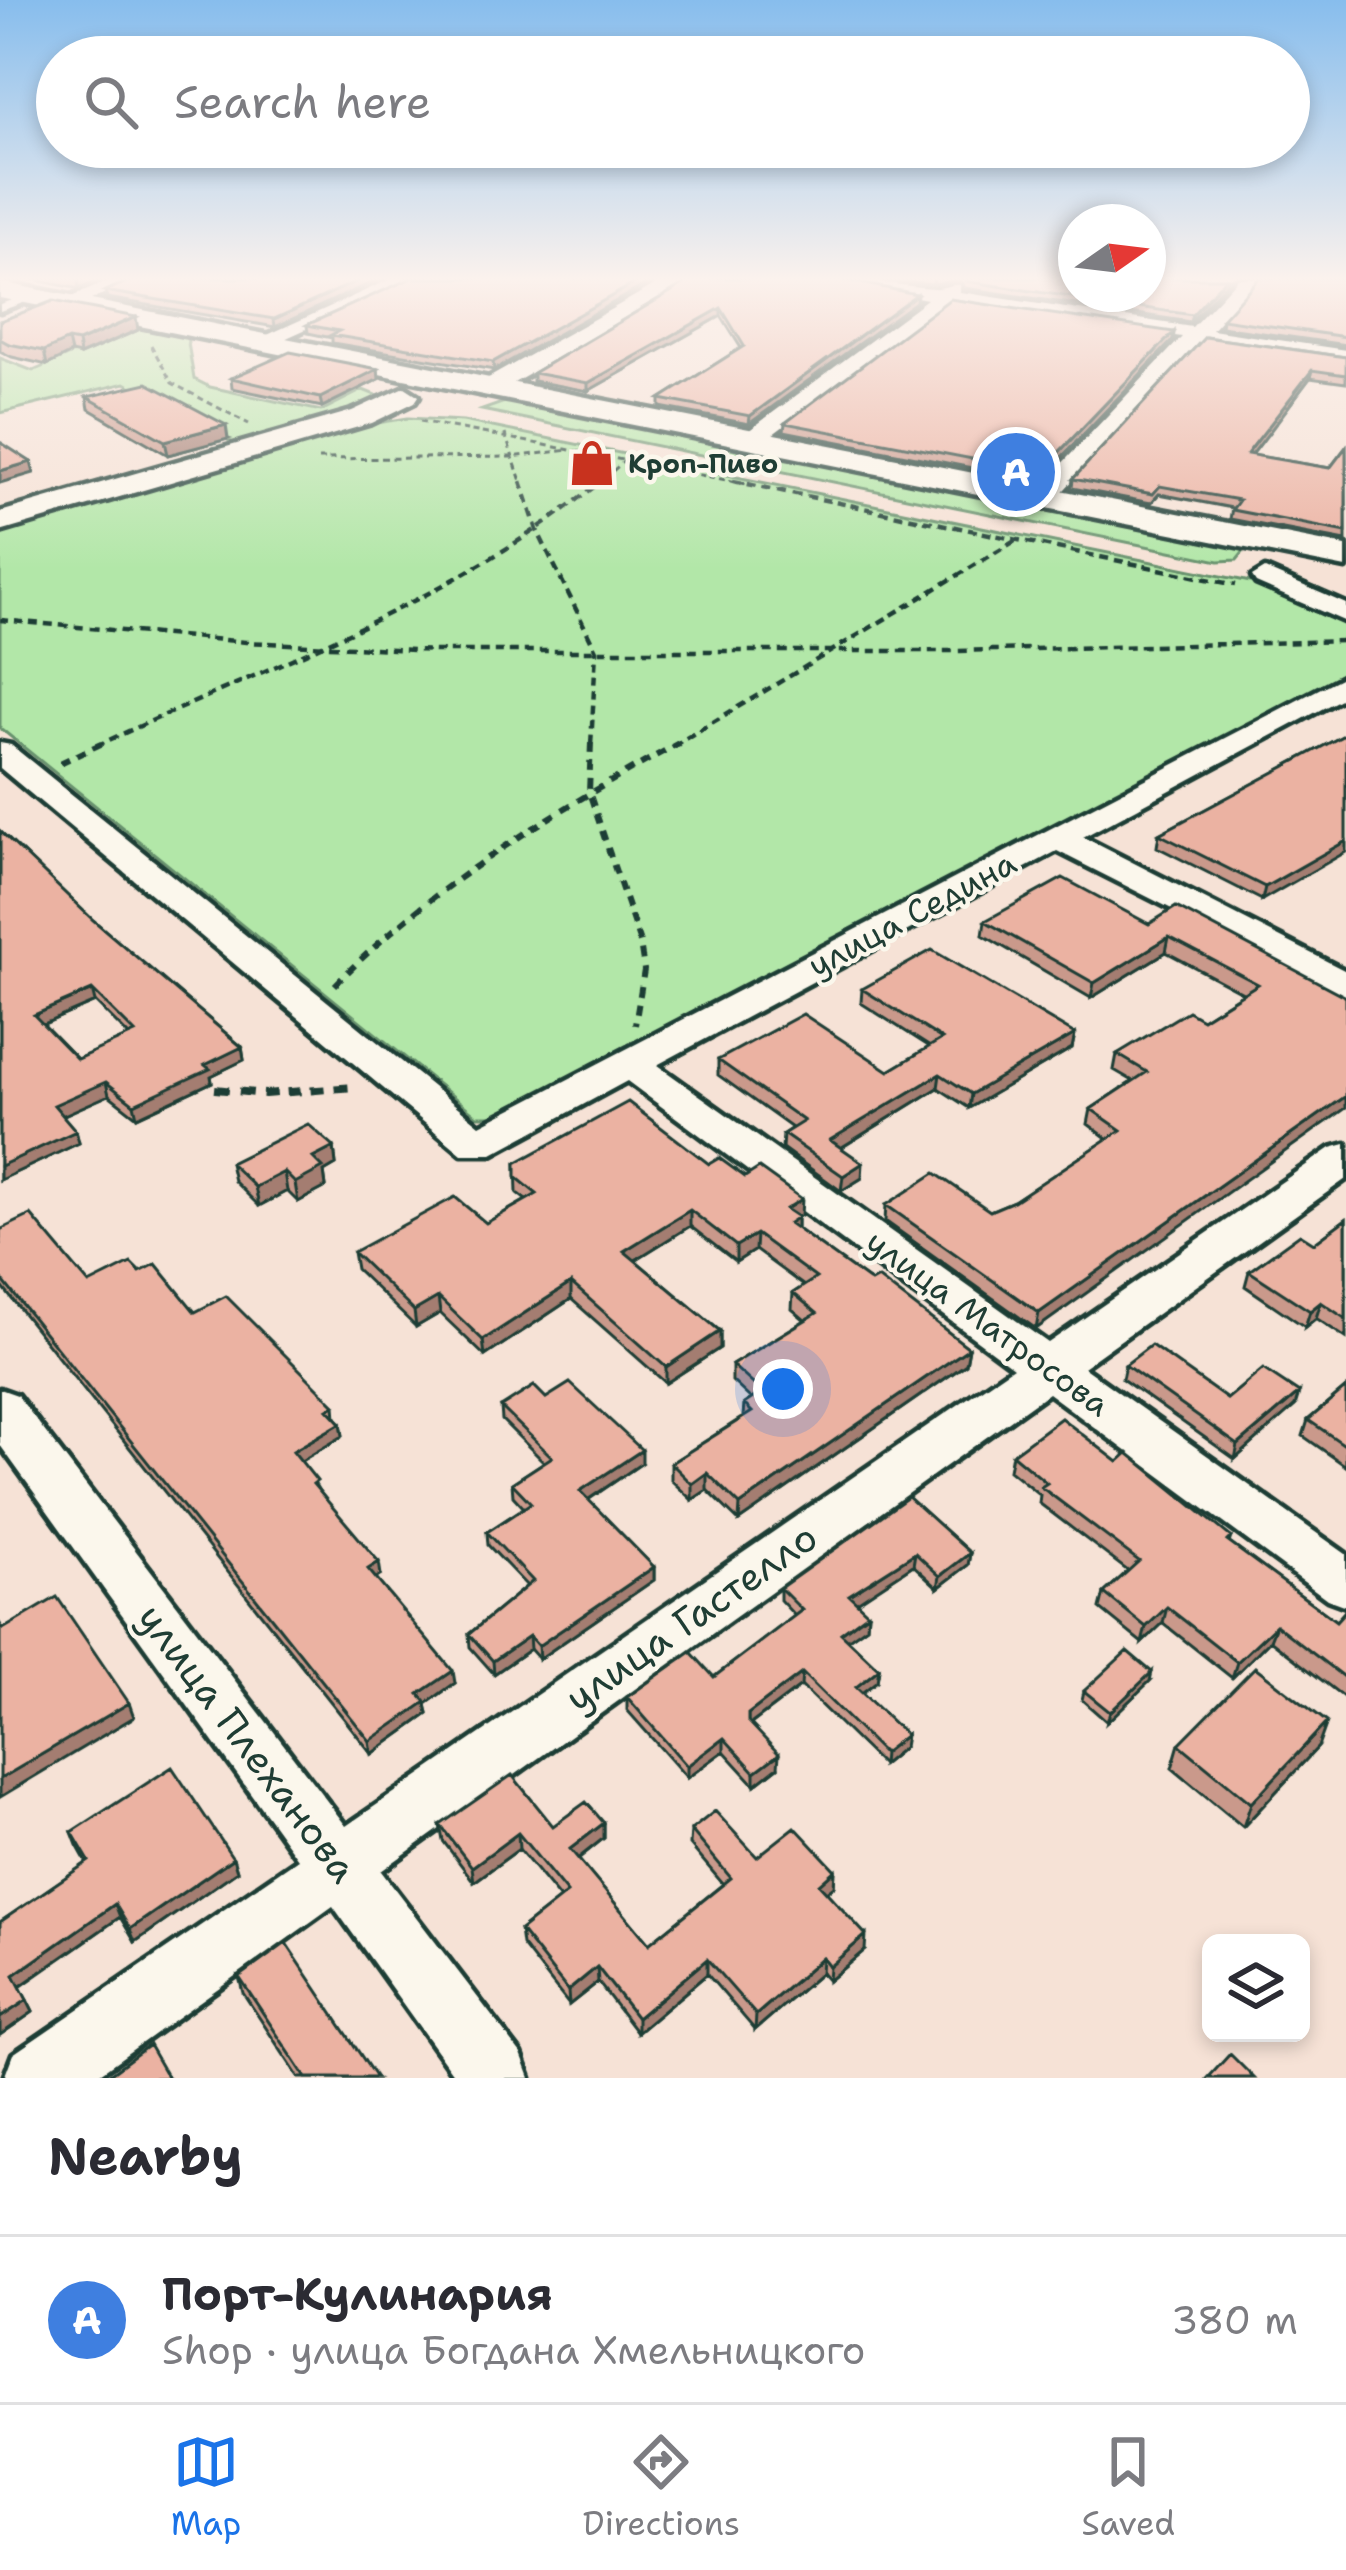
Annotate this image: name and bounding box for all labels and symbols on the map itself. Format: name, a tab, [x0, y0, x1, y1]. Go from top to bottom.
north arrow	[1058, 204, 1166, 312]
pin: A	[977, 427, 1055, 517]
shop icon: Кроп-Пиво	[567, 438, 617, 488]
place label: Кроп-Пиво	[628, 445, 778, 482]
street label: улица Седина	[800, 840, 1024, 988]
street label: улица Матросова	[857, 1219, 1119, 1427]
your location	[753, 1359, 813, 1419]
street label: улица Гастелло	[555, 1511, 827, 1723]
street label: улица Плеханова	[126, 1593, 370, 1893]

